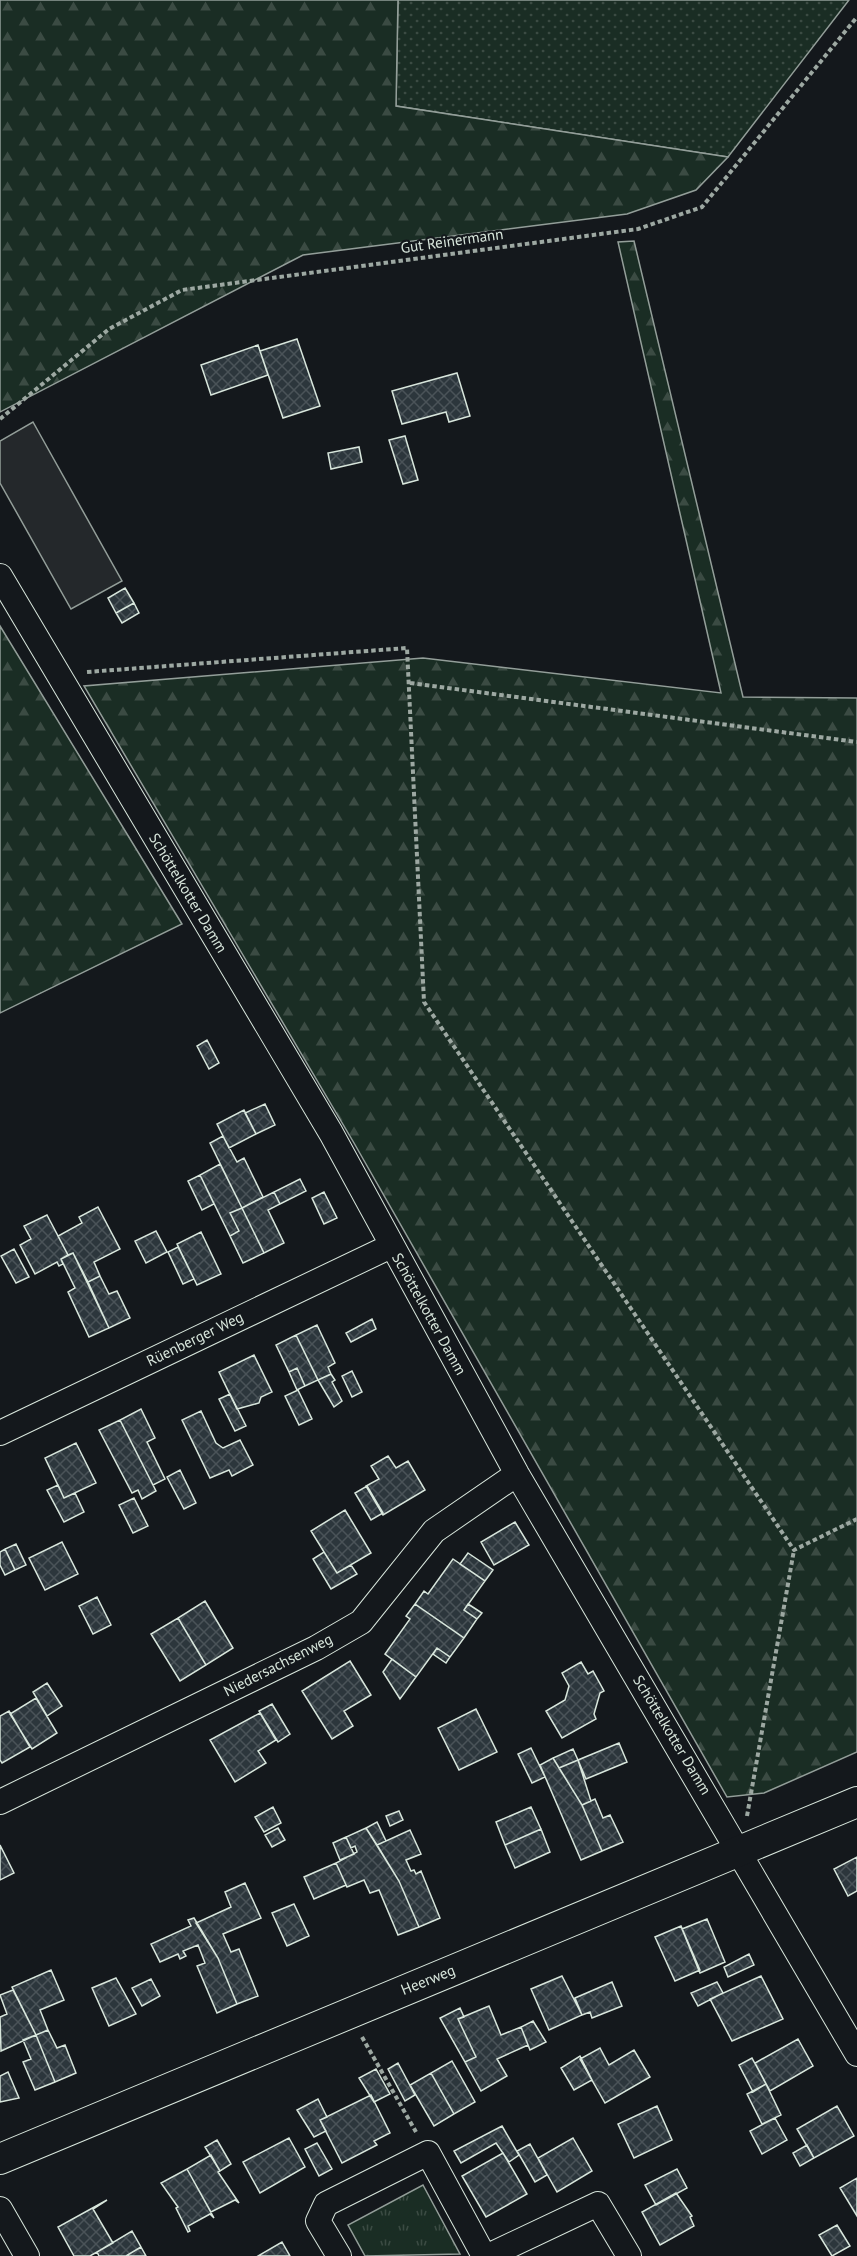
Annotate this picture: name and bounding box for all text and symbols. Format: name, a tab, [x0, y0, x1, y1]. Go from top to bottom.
street label: Gut Reinermann	[400, 224, 504, 257]
street label: Schöttelkotter Damm	[145, 829, 232, 956]
street label: Schöttelkotter Damm	[388, 1250, 471, 1378]
street label: Rüenberger Weg	[143, 1307, 246, 1370]
street label: Niedersachsenweg	[220, 1629, 335, 1700]
street label: Schöttelkotter Damm	[629, 1671, 716, 1798]
street label: Heerweg	[398, 1960, 458, 1999]

